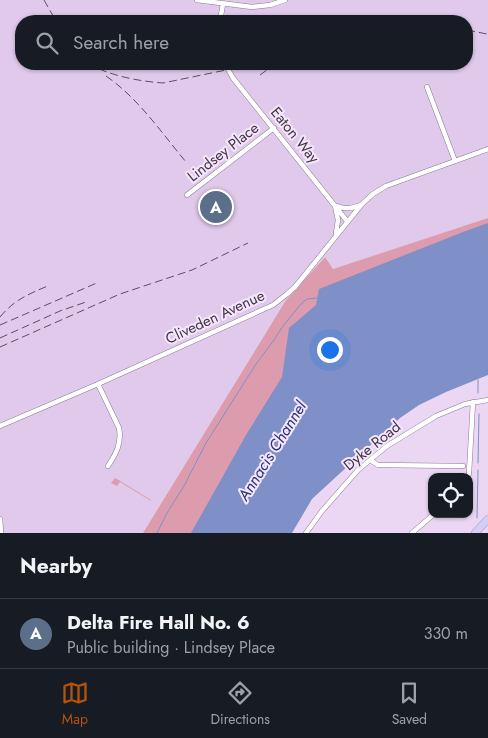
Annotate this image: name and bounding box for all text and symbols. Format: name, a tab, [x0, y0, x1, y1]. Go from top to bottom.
search box	[15, 15, 473, 70]
icon: search	[33, 29, 61, 57]
text: Search here	[73, 29, 169, 56]
street label: Eaton Way	[265, 102, 325, 168]
street label: Lindsey Place	[183, 117, 264, 187]
pin: A	[200, 188, 232, 226]
street label: Cliveden Avenue	[162, 284, 268, 350]
your location	[317, 337, 343, 363]
water label: Annacis Channel	[232, 396, 313, 506]
street label: Dyke Road	[339, 416, 405, 476]
map controls	[428, 473, 473, 518]
button: locate	[428, 473, 473, 518]
text: Nearby	[20, 551, 92, 581]
text: Delta Fire Hall No. 6	[67, 609, 250, 636]
text: A	[30, 622, 42, 645]
text: 330 m	[424, 622, 468, 645]
text: Public building · Lindsey Place	[67, 636, 275, 659]
tab: Map	[61, 679, 89, 729]
tab: Directions	[211, 679, 270, 729]
tab: Saved	[392, 679, 427, 729]

